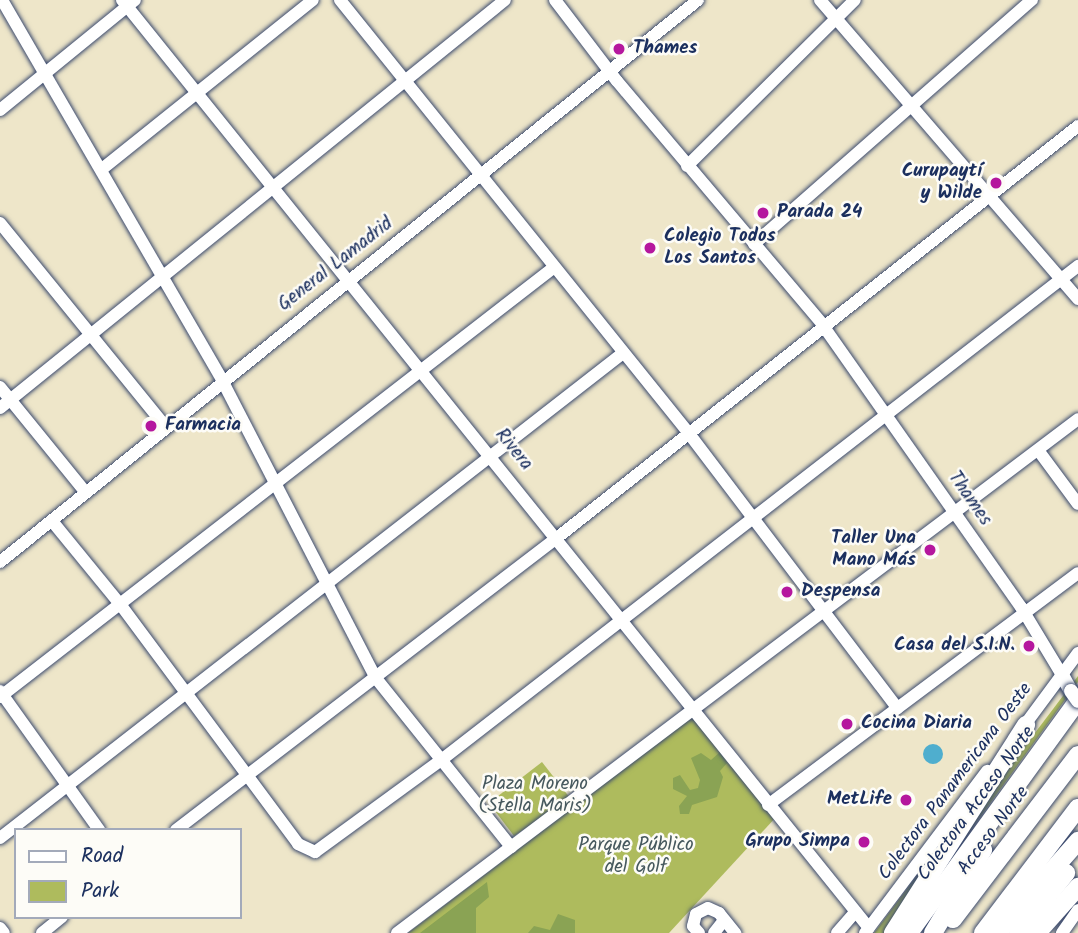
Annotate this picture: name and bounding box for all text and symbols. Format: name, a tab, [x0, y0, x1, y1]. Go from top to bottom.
place label: Thames	[633, 38, 697, 60]
marker: Thames	[611, 41, 627, 57]
place label: Curupaytí y Wilde	[902, 161, 982, 205]
marker: Curupaytí y Wilde	[988, 175, 1004, 191]
place label: Parada 24	[777, 202, 862, 224]
marker: Parada 24	[755, 205, 771, 221]
street label: General Lamadrid	[274, 213, 398, 317]
place label: Colegio Todos Los Santos	[664, 226, 776, 270]
marker: Colegio Todos Los Santos	[642, 240, 658, 256]
place label: Farmacia	[165, 415, 241, 437]
marker: Farmacia	[143, 418, 159, 434]
street label: Rivera	[489, 424, 537, 476]
street label: Thames	[942, 467, 996, 531]
place label: Taller Una Mano Más	[831, 528, 916, 572]
marker: Taller Una Mano Más	[922, 542, 938, 558]
place label: Despensa	[801, 581, 880, 603]
marker: Despensa	[779, 584, 795, 600]
place label: Casa del S.I.N.	[894, 635, 1015, 657]
marker: Casa del S.I.N.	[1021, 638, 1037, 654]
street label: Colectora Panamericana Oeste	[874, 679, 1038, 885]
place label: Cocina Diaria	[861, 713, 972, 735]
marker: Cocina Diaria	[839, 716, 855, 732]
street label: Colectora Acceso Norte	[913, 722, 1041, 886]
park label: Plaza Moreno (Stella Maris)	[478, 774, 592, 818]
street label: Acceso Norte	[953, 782, 1035, 880]
place label: MetLife	[827, 789, 892, 811]
marker: MetLife	[898, 792, 914, 808]
legend	[14, 828, 242, 919]
place label: Grupo Simpa	[745, 831, 850, 853]
marker: Grupo Simpa	[856, 834, 872, 850]
park label: Parque Público del Golf	[578, 835, 694, 879]
text: Road	[81, 840, 123, 873]
text: Park	[81, 875, 119, 908]

